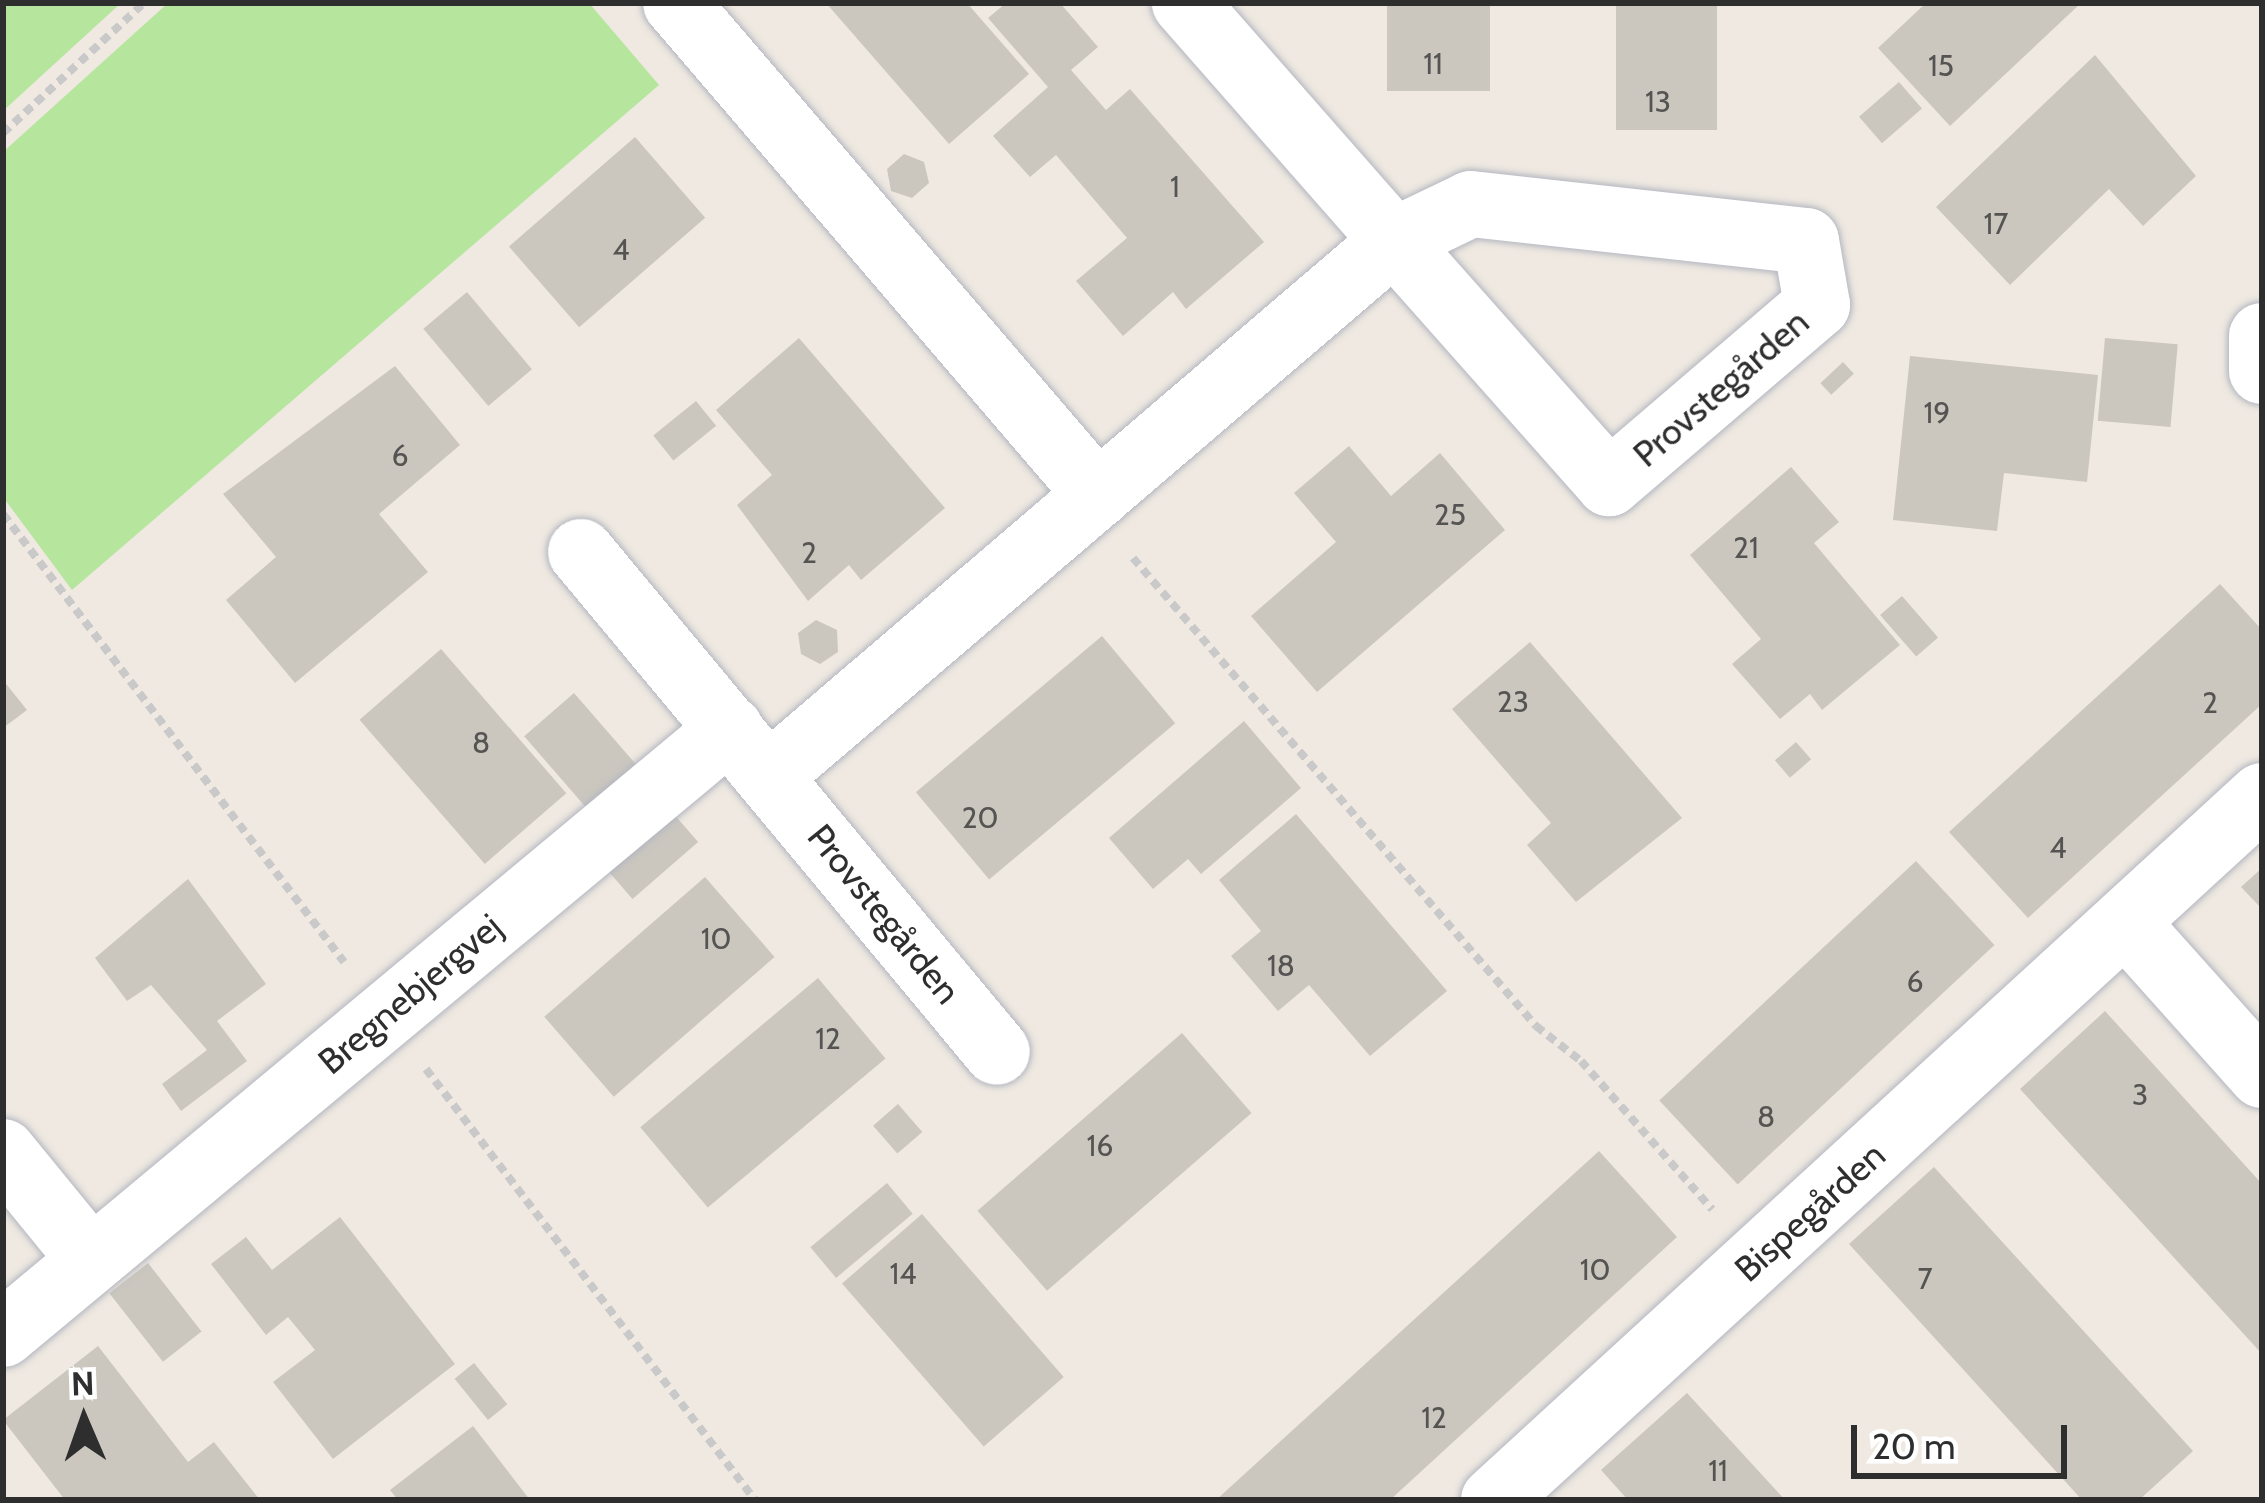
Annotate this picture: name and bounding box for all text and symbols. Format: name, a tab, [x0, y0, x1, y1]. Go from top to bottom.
house number: 11	[1423, 46, 1443, 82]
house number: 15	[1928, 48, 1954, 84]
house number: 13	[1645, 84, 1671, 120]
house number: 1	[1170, 169, 1180, 205]
house number: 17	[1984, 206, 2008, 242]
house number: 4	[612, 232, 630, 268]
street label: Provstegården	[1624, 300, 1818, 476]
house number: 19	[1924, 395, 1950, 431]
house number: 6	[391, 438, 409, 474]
house number: 25	[1434, 497, 1466, 533]
house number: 21	[1733, 530, 1759, 566]
house number: 2	[801, 535, 817, 571]
house number: 23	[1497, 684, 1529, 720]
house number: 2	[2202, 685, 2218, 721]
house number: 8	[472, 725, 490, 761]
house number: 20	[962, 800, 998, 836]
street label: Provstegården	[799, 816, 969, 1012]
house number: 4	[2049, 830, 2067, 866]
street label: Bregnebjergvej	[310, 905, 510, 1083]
house number: 10	[701, 921, 731, 957]
house number: 18	[1267, 948, 1295, 984]
house number: 6	[1906, 964, 1924, 1000]
house number: 12	[815, 1021, 841, 1057]
house number: 3	[2132, 1077, 2148, 1113]
house number: 8	[1757, 1099, 1775, 1135]
house number: 16	[1087, 1128, 1113, 1164]
street label: Bispegården	[1726, 1133, 1894, 1291]
house number: 10	[1580, 1252, 1610, 1288]
house number: 14	[889, 1256, 917, 1292]
house number: 7	[1917, 1261, 1933, 1297]
north arrow	[24, 1359, 144, 1479]
text: N	[70, 1363, 95, 1403]
house number: 12	[1421, 1400, 1447, 1436]
scale bar	[1857, 1401, 2073, 1475]
text: 20 m	[1872, 1424, 1956, 1468]
house number: 11	[1708, 1453, 1728, 1489]

